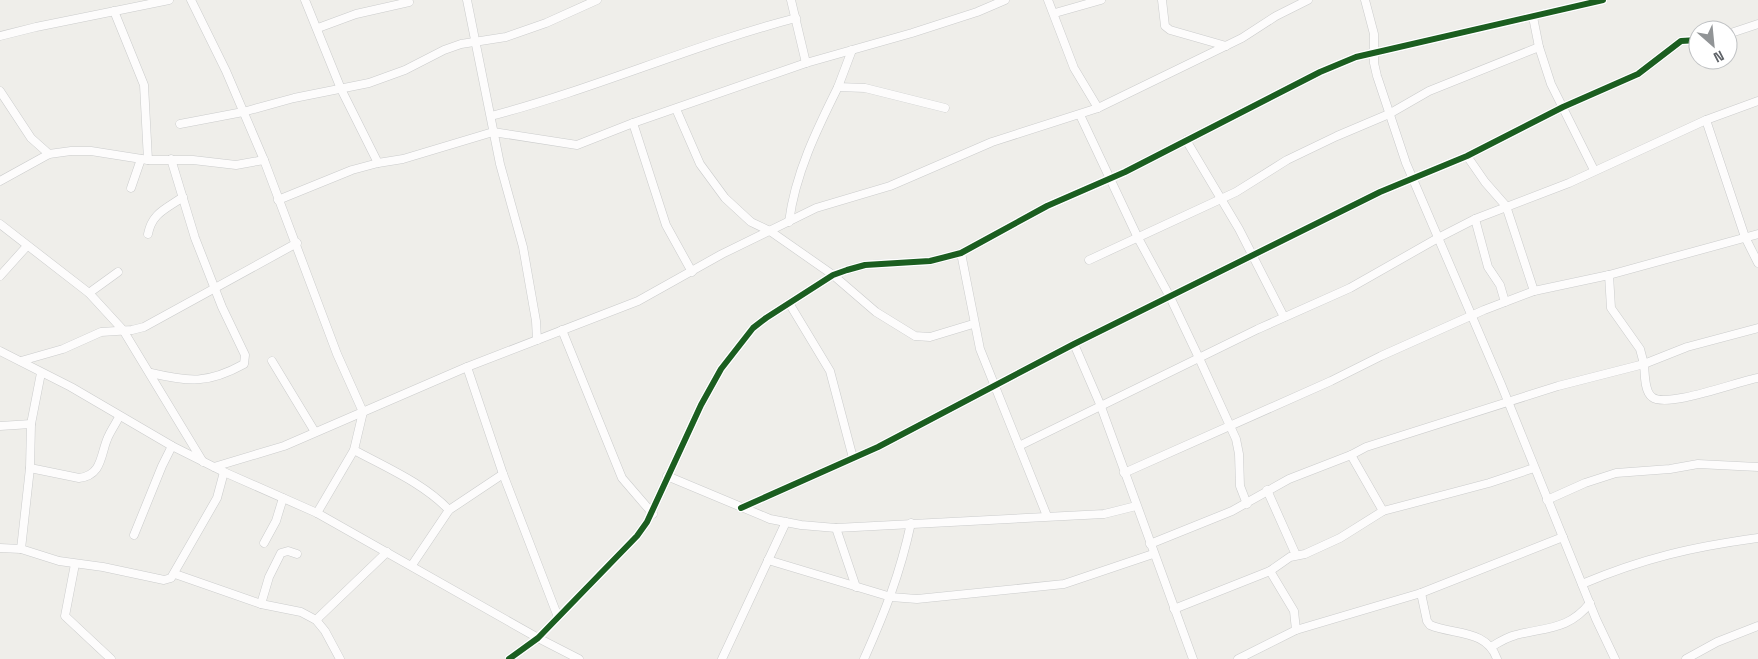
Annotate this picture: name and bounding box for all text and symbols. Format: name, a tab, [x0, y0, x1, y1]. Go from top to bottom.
north arrow	[1688, 20, 1738, 70]
text: N	[1711, 46, 1727, 67]

